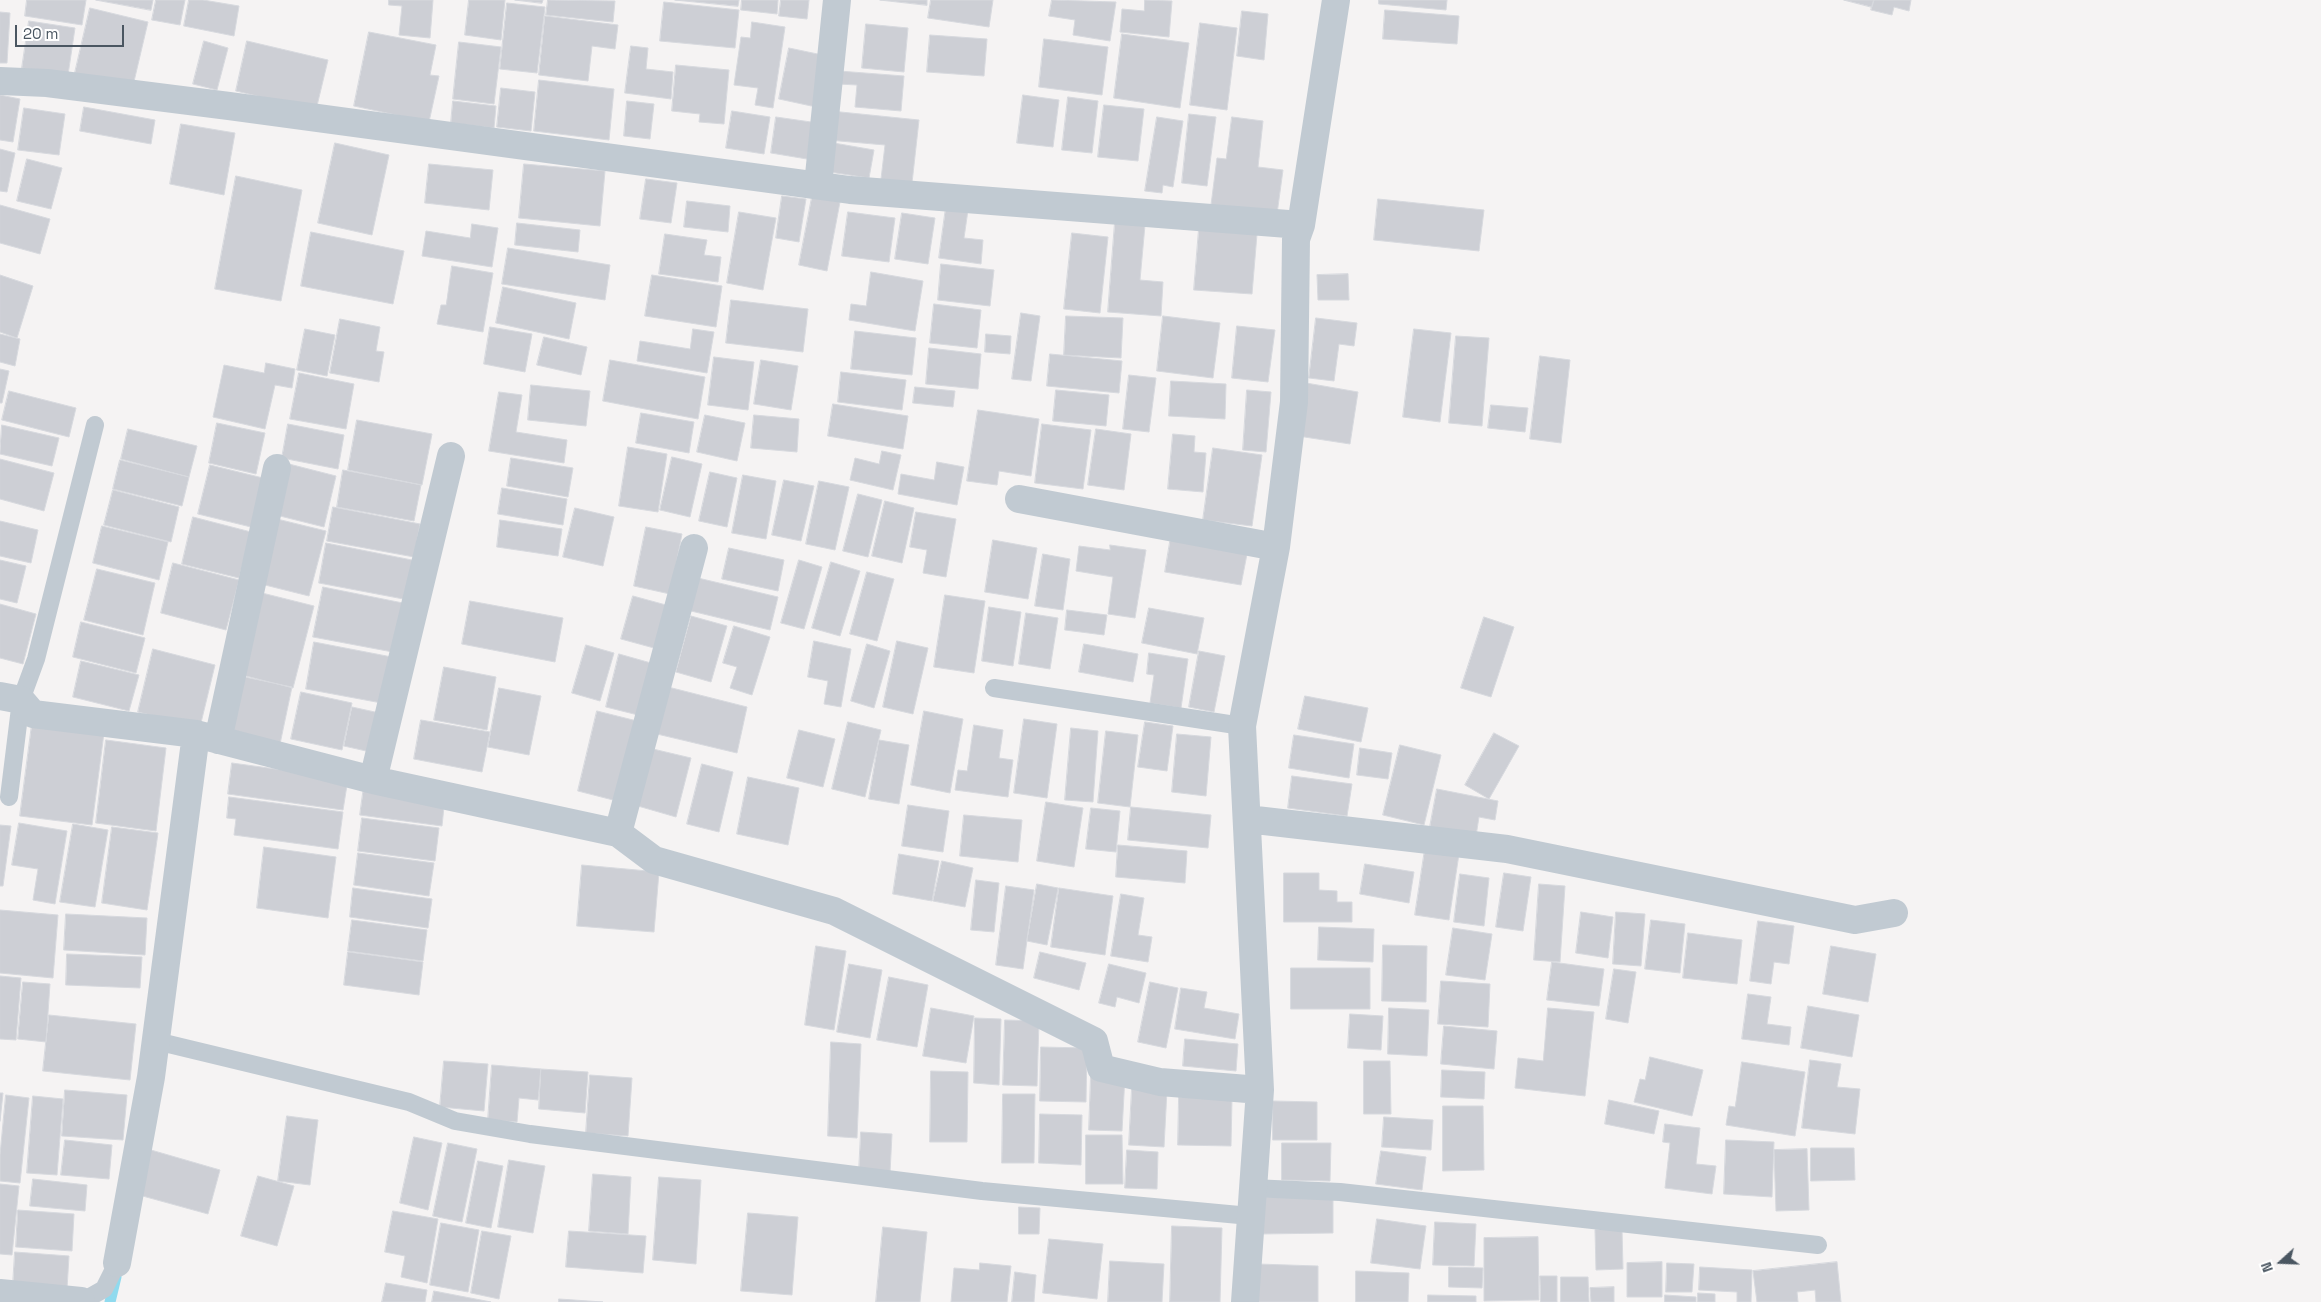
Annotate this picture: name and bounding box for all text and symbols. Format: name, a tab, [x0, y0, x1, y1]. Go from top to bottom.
scale bar	[18, 15, 126, 47]
text: 20 m	[23, 24, 58, 43]
north arrow	[2256, 1237, 2306, 1287]
text: N	[2257, 1260, 2277, 1275]

